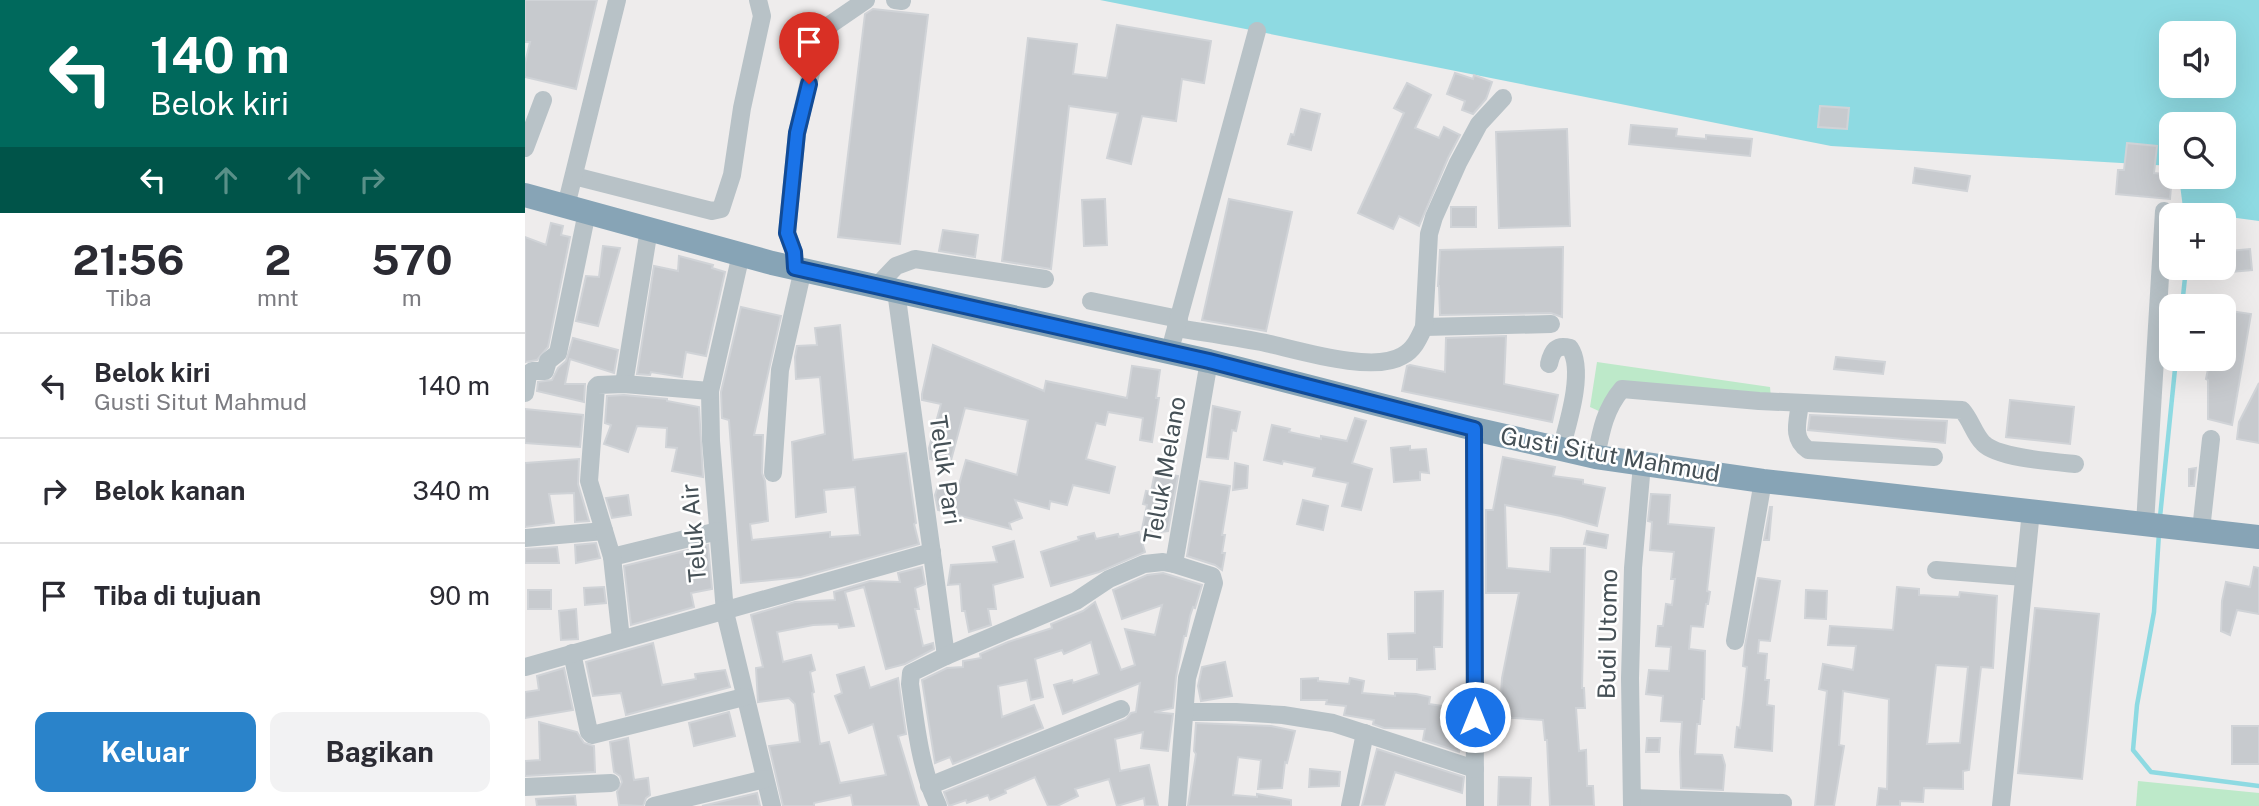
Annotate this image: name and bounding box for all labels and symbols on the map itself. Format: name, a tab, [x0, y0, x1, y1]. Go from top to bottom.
pin	[779, 12.0, 839, 84]
street label: Teluk Melano	[1137, 394, 1191, 546]
street label: Teluk Pari	[924, 413, 968, 526]
street label: Gusti Situt Mahmud	[1498, 421, 1722, 487]
street label: Teluk Air	[675, 483, 711, 584]
street label: Budi Utomo	[1592, 569, 1622, 699]
position arrow	[1438, 680, 1512, 754]

